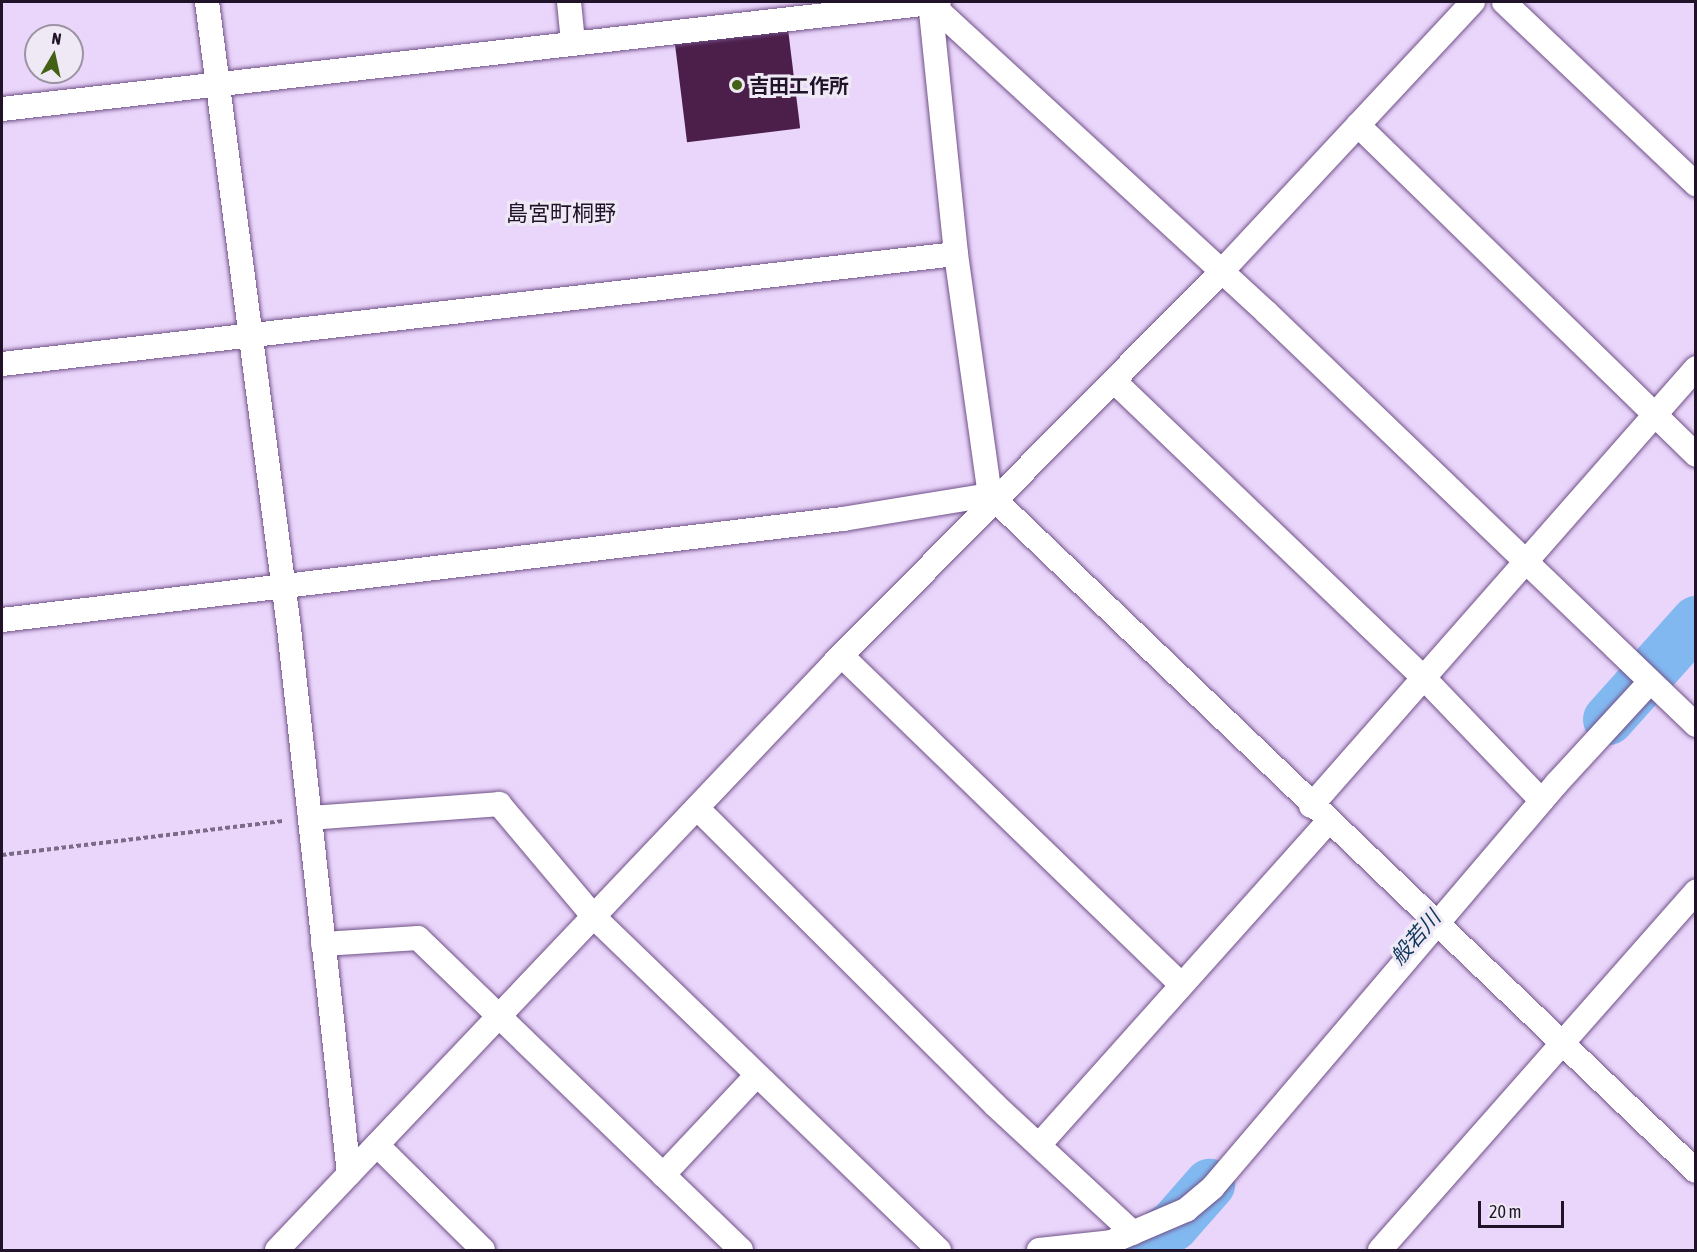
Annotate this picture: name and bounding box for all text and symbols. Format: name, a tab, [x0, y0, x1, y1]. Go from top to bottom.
north arrow	[24, 24, 84, 84]
text: N	[50, 29, 63, 48]
place label: 吉田工作所	[749, 73, 849, 97]
marker: 吉田工作所	[730, 78, 744, 92]
district label: 島宮町桐野	[506, 201, 616, 227]
water label: 般若川	[1385, 905, 1445, 969]
scale bar	[1481, 1189, 1566, 1227]
text: 20 m	[1489, 1201, 1521, 1222]

